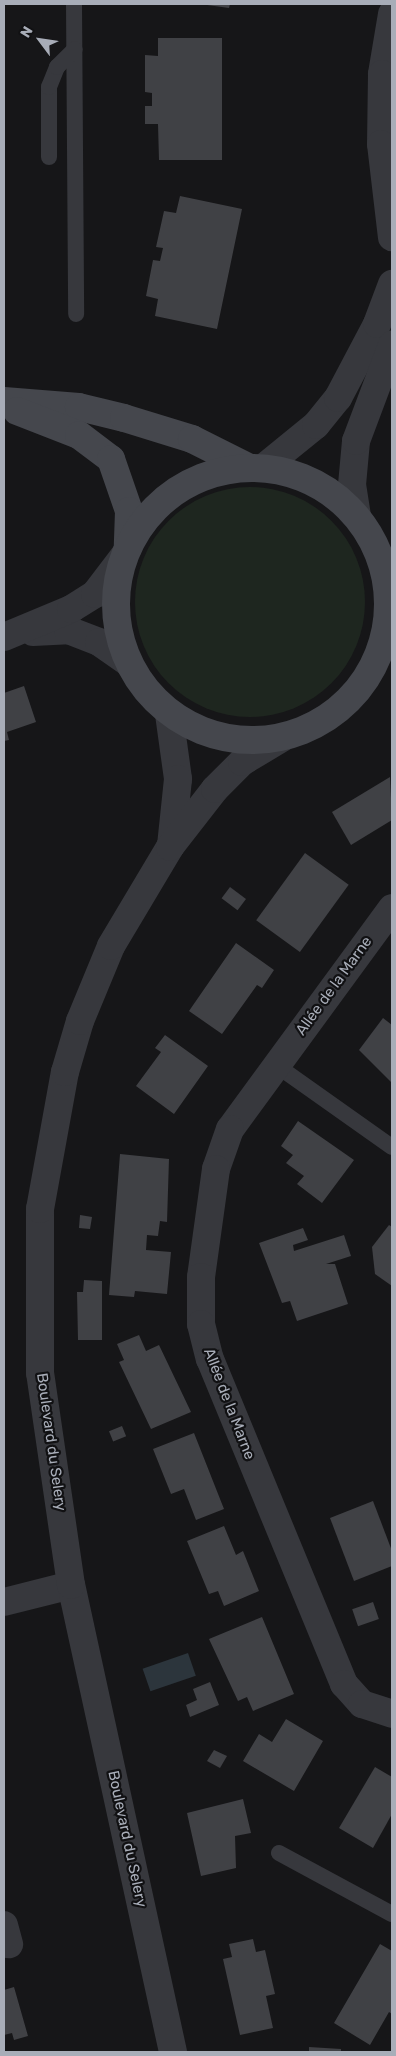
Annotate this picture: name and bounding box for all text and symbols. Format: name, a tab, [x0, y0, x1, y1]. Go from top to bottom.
north arrow	[15, 15, 65, 65]
text: N	[17, 23, 37, 41]
street label: Allée de la Marne	[292, 933, 376, 1039]
street label: Allée de la Marne	[199, 1346, 259, 1462]
street label: Boulevard du Selery	[32, 1372, 70, 1512]
street label: Boulevard du Selery	[104, 1769, 150, 1909]

